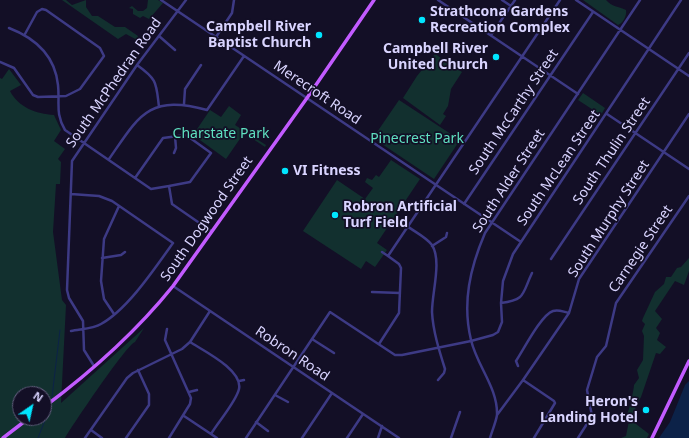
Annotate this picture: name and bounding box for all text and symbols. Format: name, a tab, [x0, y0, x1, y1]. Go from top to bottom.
place label: Strathcona Gardens Recreation Complex	[430, 4, 570, 36]
street label: South McPhedran Road	[63, 15, 165, 151]
marker: Strathcona Gardens Recreation Complex	[417, 15, 427, 25]
place label: Campbell River Baptist Church	[206, 19, 311, 52]
marker: Campbell River Baptist Church	[314, 30, 324, 40]
place label: Campbell River United Church	[383, 41, 488, 74]
street label: South McCarthy Street	[466, 46, 562, 178]
marker: Campbell River United Church	[491, 52, 501, 62]
street label: Merecroft Road	[270, 58, 364, 128]
street label: South Thulin Street	[570, 94, 654, 208]
street label: South McLean Street	[514, 107, 604, 229]
park label: Charstate Park	[173, 126, 269, 142]
street label: South Alder Street	[469, 126, 549, 236]
park label: Pinecrest Park	[370, 131, 464, 147]
street label: South Dogwood Street	[157, 153, 257, 285]
street label: South Murphy Street	[565, 157, 653, 281]
place label: VI Fitness	[293, 163, 361, 179]
marker: VI Fitness	[280, 166, 290, 176]
place label: Robron Artificial Turf Field	[343, 199, 457, 232]
street label: Carnegie Street	[606, 202, 676, 296]
marker: Robron Artificial Turf Field	[330, 210, 340, 220]
street label: Robron Road	[252, 323, 332, 385]
north arrow	[12, 386, 52, 426]
text: N	[31, 388, 46, 405]
place label: Heron's Landing Hotel	[540, 394, 638, 426]
marker: Heron's Landing Hotel	[641, 405, 651, 415]

